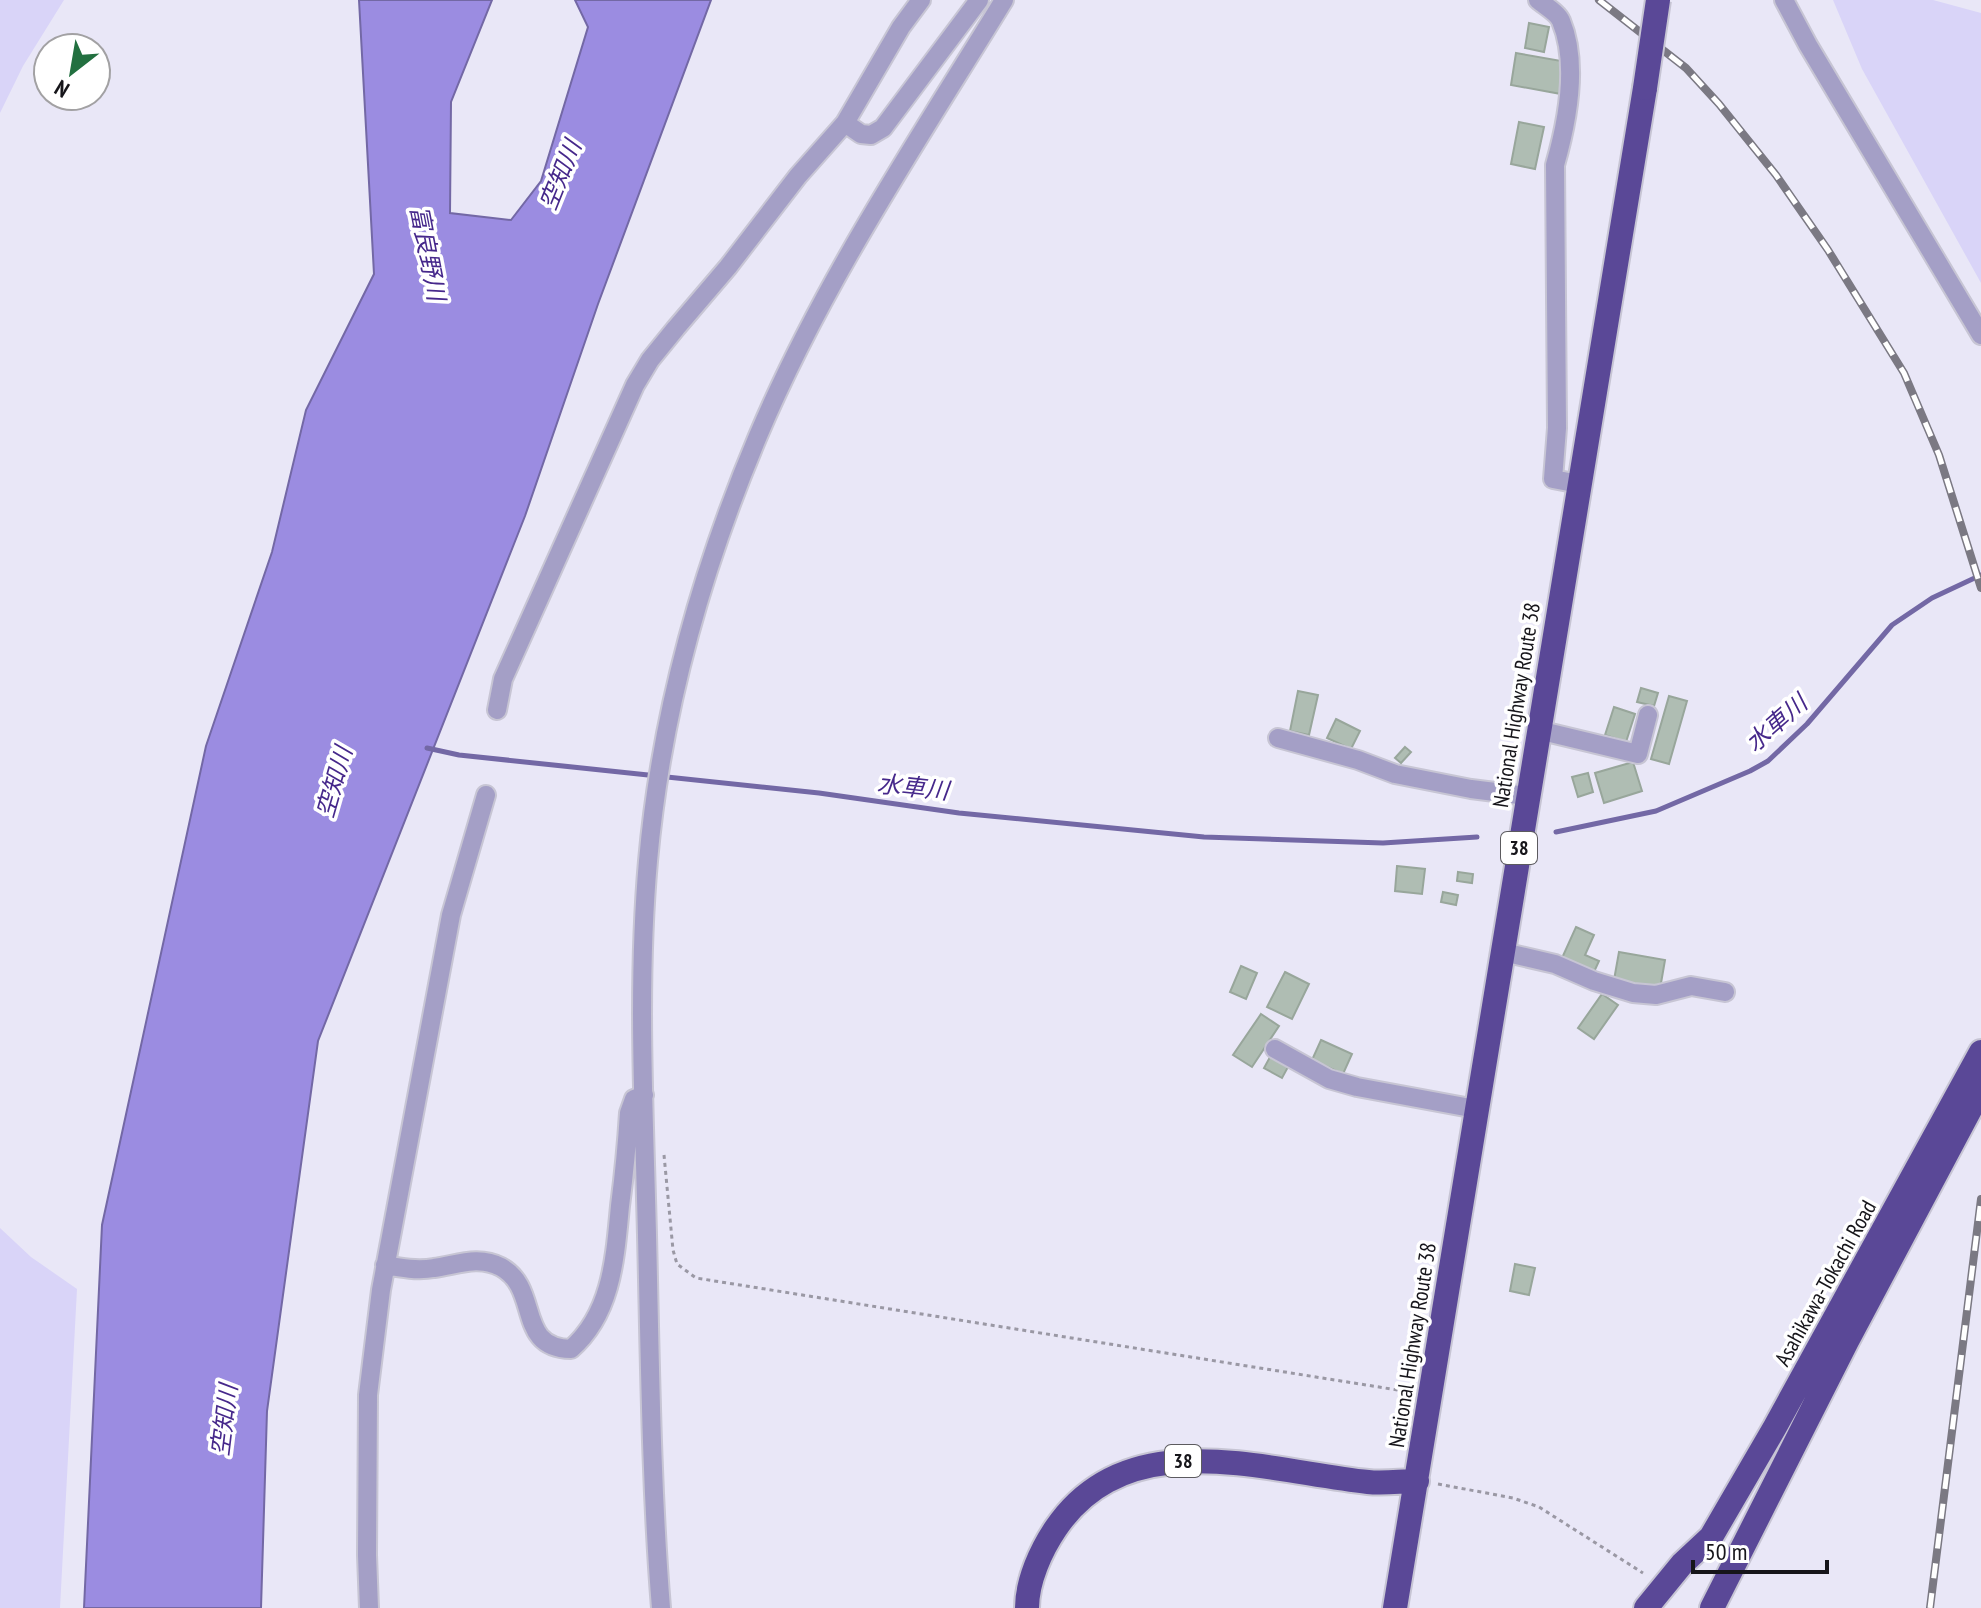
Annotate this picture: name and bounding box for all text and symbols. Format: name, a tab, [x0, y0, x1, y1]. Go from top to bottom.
north arrow	[32, 32, 112, 112]
text: N	[49, 74, 74, 104]
water label: 空知川	[532, 133, 589, 214]
water label: 富良野川	[404, 203, 453, 306]
street label: National Highway Route 38	[1486, 600, 1546, 810]
water label: 水車川	[1739, 686, 1816, 758]
water label: 空知川	[309, 740, 360, 821]
water label: 水車川	[876, 768, 953, 806]
road number: 38	[1501, 832, 1537, 864]
street label: Asahikawa-Tokachi Road	[1768, 1195, 1882, 1371]
street label: National Highway Route 38	[1382, 1240, 1442, 1450]
water label: 空知川	[204, 1379, 244, 1458]
road number: 38	[1165, 1445, 1201, 1477]
scale bar	[1693, 1524, 1827, 1574]
text: 50 m	[1705, 1536, 1747, 1567]

